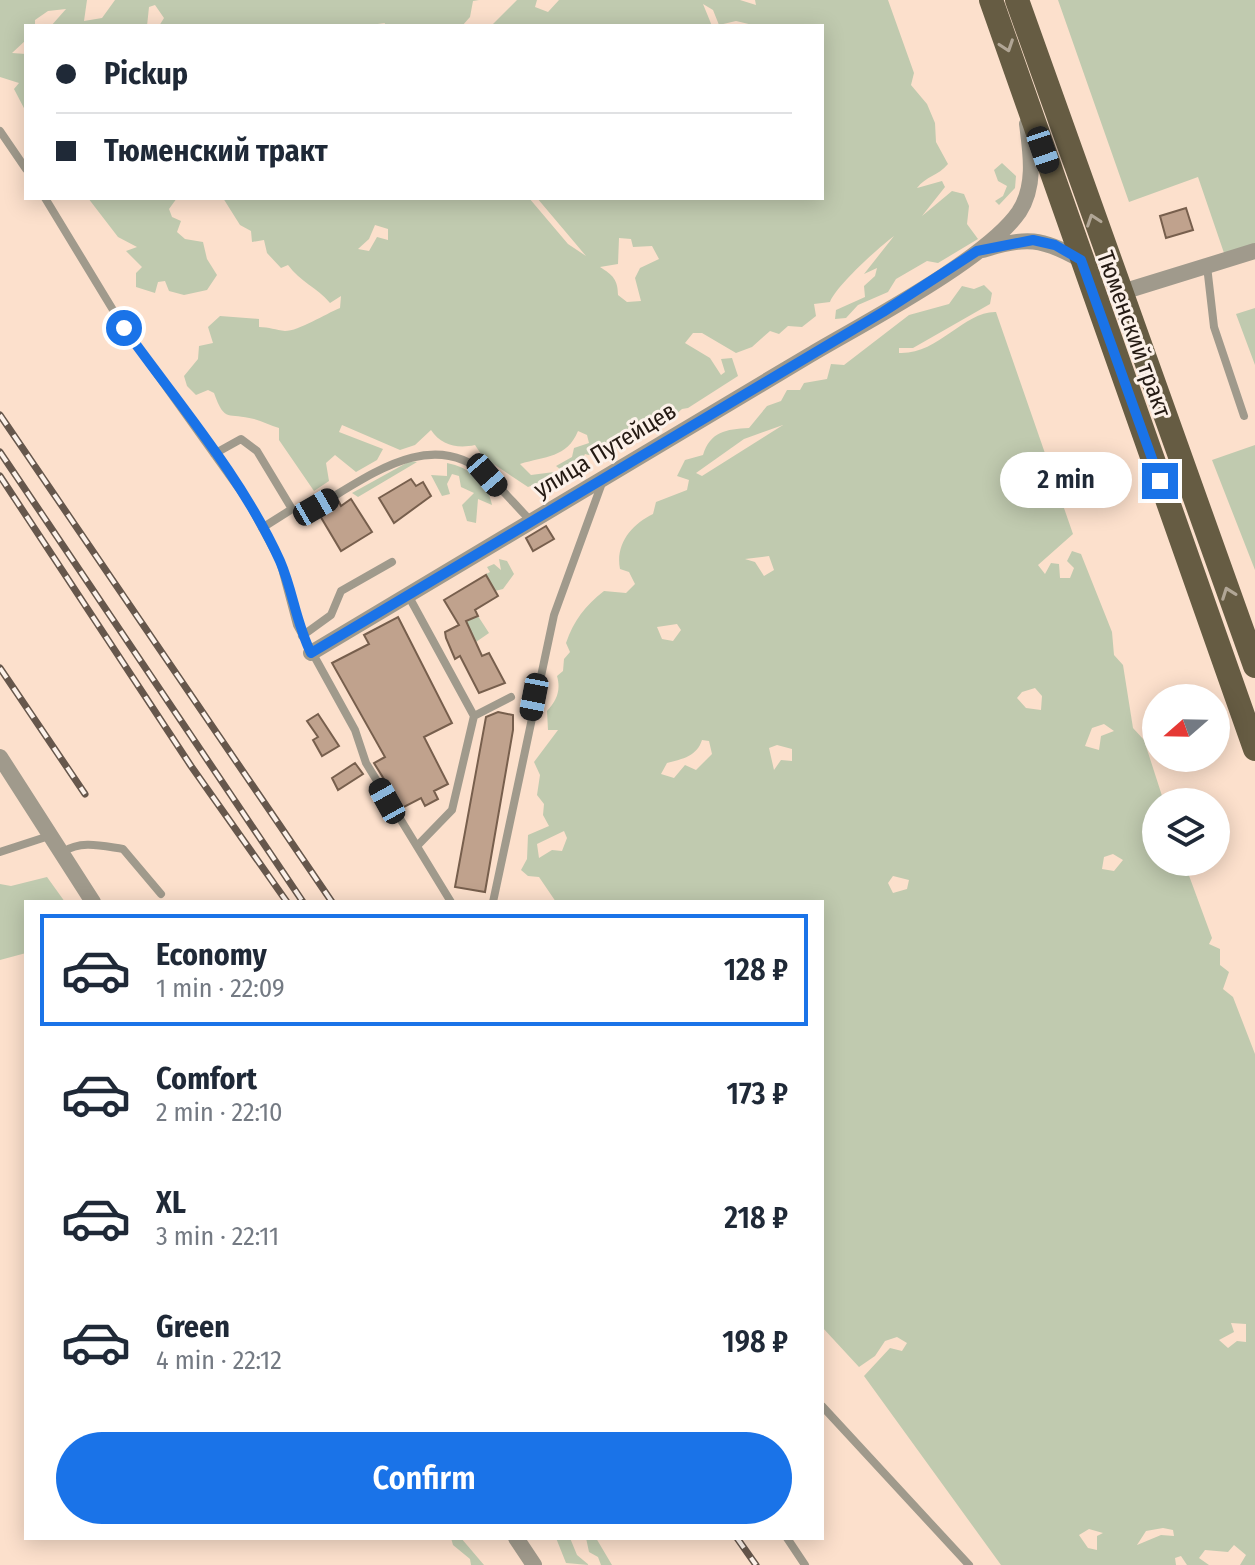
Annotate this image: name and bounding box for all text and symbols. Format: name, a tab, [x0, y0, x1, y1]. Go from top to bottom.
one-way arrow	[998, 38, 1014, 52]
text: Pickup	[104, 56, 188, 92]
car	[1024, 123, 1062, 177]
text: Тюменский тракт	[104, 133, 328, 169]
one-way arrow	[1087, 213, 1103, 227]
street label: Тюменский тракт	[1091, 247, 1177, 421]
route start	[106, 310, 142, 346]
street label: улица Путейцев	[529, 396, 681, 504]
car	[462, 449, 512, 501]
callout: 2 min	[1000, 453, 1132, 509]
route end	[1142, 463, 1178, 499]
text: 2 min	[1037, 464, 1095, 495]
car	[289, 485, 343, 529]
one-way arrow	[1222, 587, 1238, 601]
car	[518, 671, 550, 723]
north arrow	[1142, 684, 1230, 772]
map controls	[1142, 684, 1230, 876]
car	[365, 774, 409, 828]
button: layers	[1142, 788, 1230, 876]
icon: car	[60, 934, 132, 1006]
text: Economy	[156, 937, 267, 973]
text: 128 ₽	[724, 952, 788, 988]
text: 1 min · 22:09	[156, 973, 285, 1004]
icon: car	[60, 1058, 132, 1130]
text: Comfort	[156, 1061, 257, 1097]
text: 173 ₽	[727, 1076, 788, 1112]
text: 2 min · 22:10	[156, 1097, 283, 1128]
icon: car	[60, 1182, 132, 1254]
text: XL	[156, 1185, 186, 1221]
text: 218 ₽	[724, 1200, 788, 1236]
text: 3 min · 22:11	[156, 1221, 279, 1252]
icon: car	[60, 1306, 132, 1378]
text: Green	[156, 1309, 230, 1345]
text: 198 ₽	[722, 1324, 788, 1360]
text: 4 min · 22:12	[156, 1345, 282, 1376]
button: Confirm	[56, 1432, 792, 1524]

